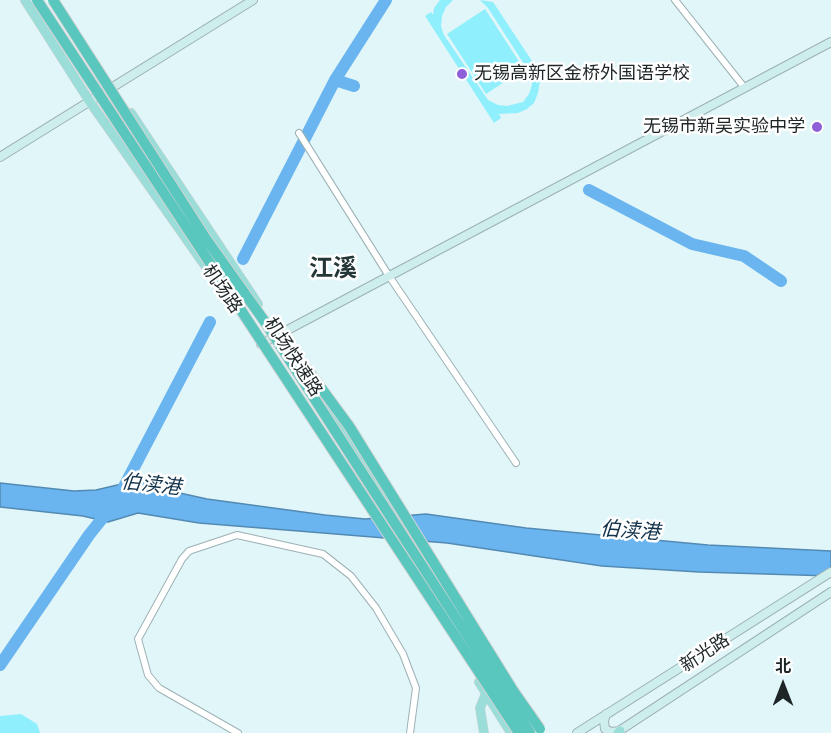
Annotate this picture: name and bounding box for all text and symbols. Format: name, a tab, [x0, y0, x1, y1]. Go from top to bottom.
place label: 无锡高新区金桥外国语学校	[474, 63, 690, 85]
marker: 无锡高新区金桥外国语学校	[455, 67, 469, 81]
place label: 无锡市新吴实验中学	[643, 116, 805, 138]
marker: 无锡市新吴实验中学	[810, 120, 824, 134]
district label: 江溪	[309, 255, 357, 283]
street label: 机场路	[198, 261, 246, 317]
street label: 机场快速路	[259, 313, 327, 401]
water label: 伯渎港	[120, 470, 182, 500]
water label: 伯渎港	[599, 517, 661, 545]
street label: 新光路	[676, 629, 734, 677]
north arrow	[753, 655, 813, 715]
text: 北	[775, 657, 791, 676]

